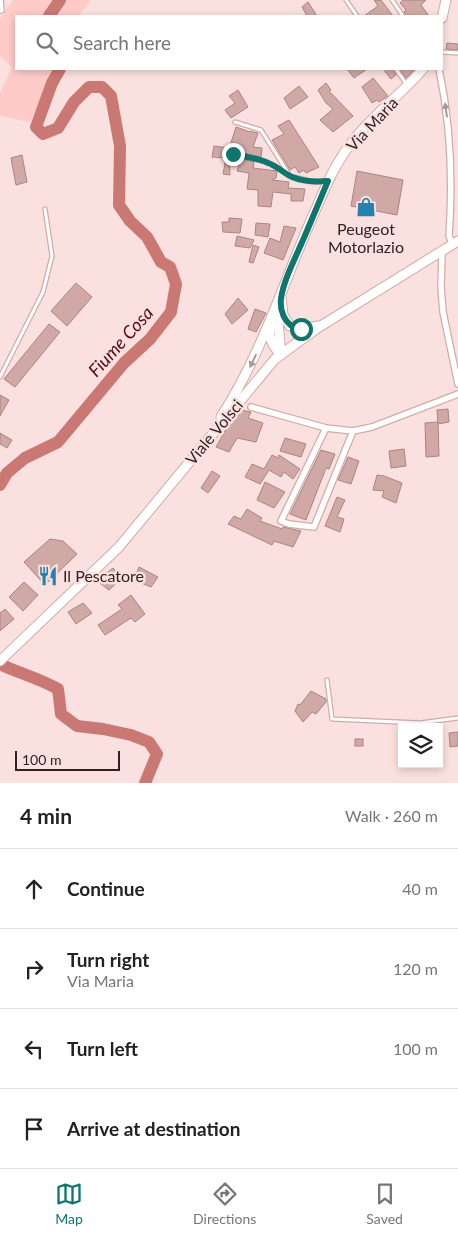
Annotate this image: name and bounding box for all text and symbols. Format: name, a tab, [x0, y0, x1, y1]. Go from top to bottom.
search box	[15, 15, 443, 70]
icon: search	[33, 29, 61, 57]
text: Search here	[73, 31, 171, 54]
street label: Via Maria	[342, 93, 401, 155]
one-way arrow	[442, 102, 450, 118]
route end	[222, 143, 245, 166]
shop icon: Peugeot Motorlazio	[355, 196, 377, 218]
place label: Peugeot Motorlazio	[328, 219, 404, 256]
water label: Fiume Cosa	[83, 302, 157, 381]
route start	[290, 318, 313, 341]
one-way arrow	[249, 353, 257, 368]
street label: Viale Volsci	[181, 395, 246, 468]
restaurant icon: Il Pescatore	[37, 565, 59, 587]
place label: Il Pescatore	[63, 566, 144, 585]
map controls	[398, 723, 443, 768]
button: layers	[398, 723, 443, 768]
scale bar	[15, 748, 120, 771]
text: 100 m	[22, 751, 61, 768]
text: 4 min	[20, 803, 72, 828]
text: Walk · 260 m	[345, 806, 438, 825]
icon: ahead	[20, 875, 48, 903]
text: Continue	[67, 877, 145, 900]
text: 40 m	[402, 879, 438, 898]
text: Turn right	[67, 948, 149, 971]
icon: right	[20, 955, 48, 983]
text: 120 m	[393, 959, 438, 978]
text: Via Maria	[67, 971, 134, 990]
icon: left	[20, 1035, 48, 1063]
text: Turn left	[67, 1037, 138, 1060]
text: 100 m	[393, 1039, 438, 1058]
icon: arrive	[20, 1115, 48, 1143]
text: Arrive at destination	[67, 1117, 240, 1140]
tab: Map	[55, 1180, 83, 1227]
tab: Directions	[193, 1180, 256, 1227]
tab: Saved	[366, 1180, 403, 1227]

